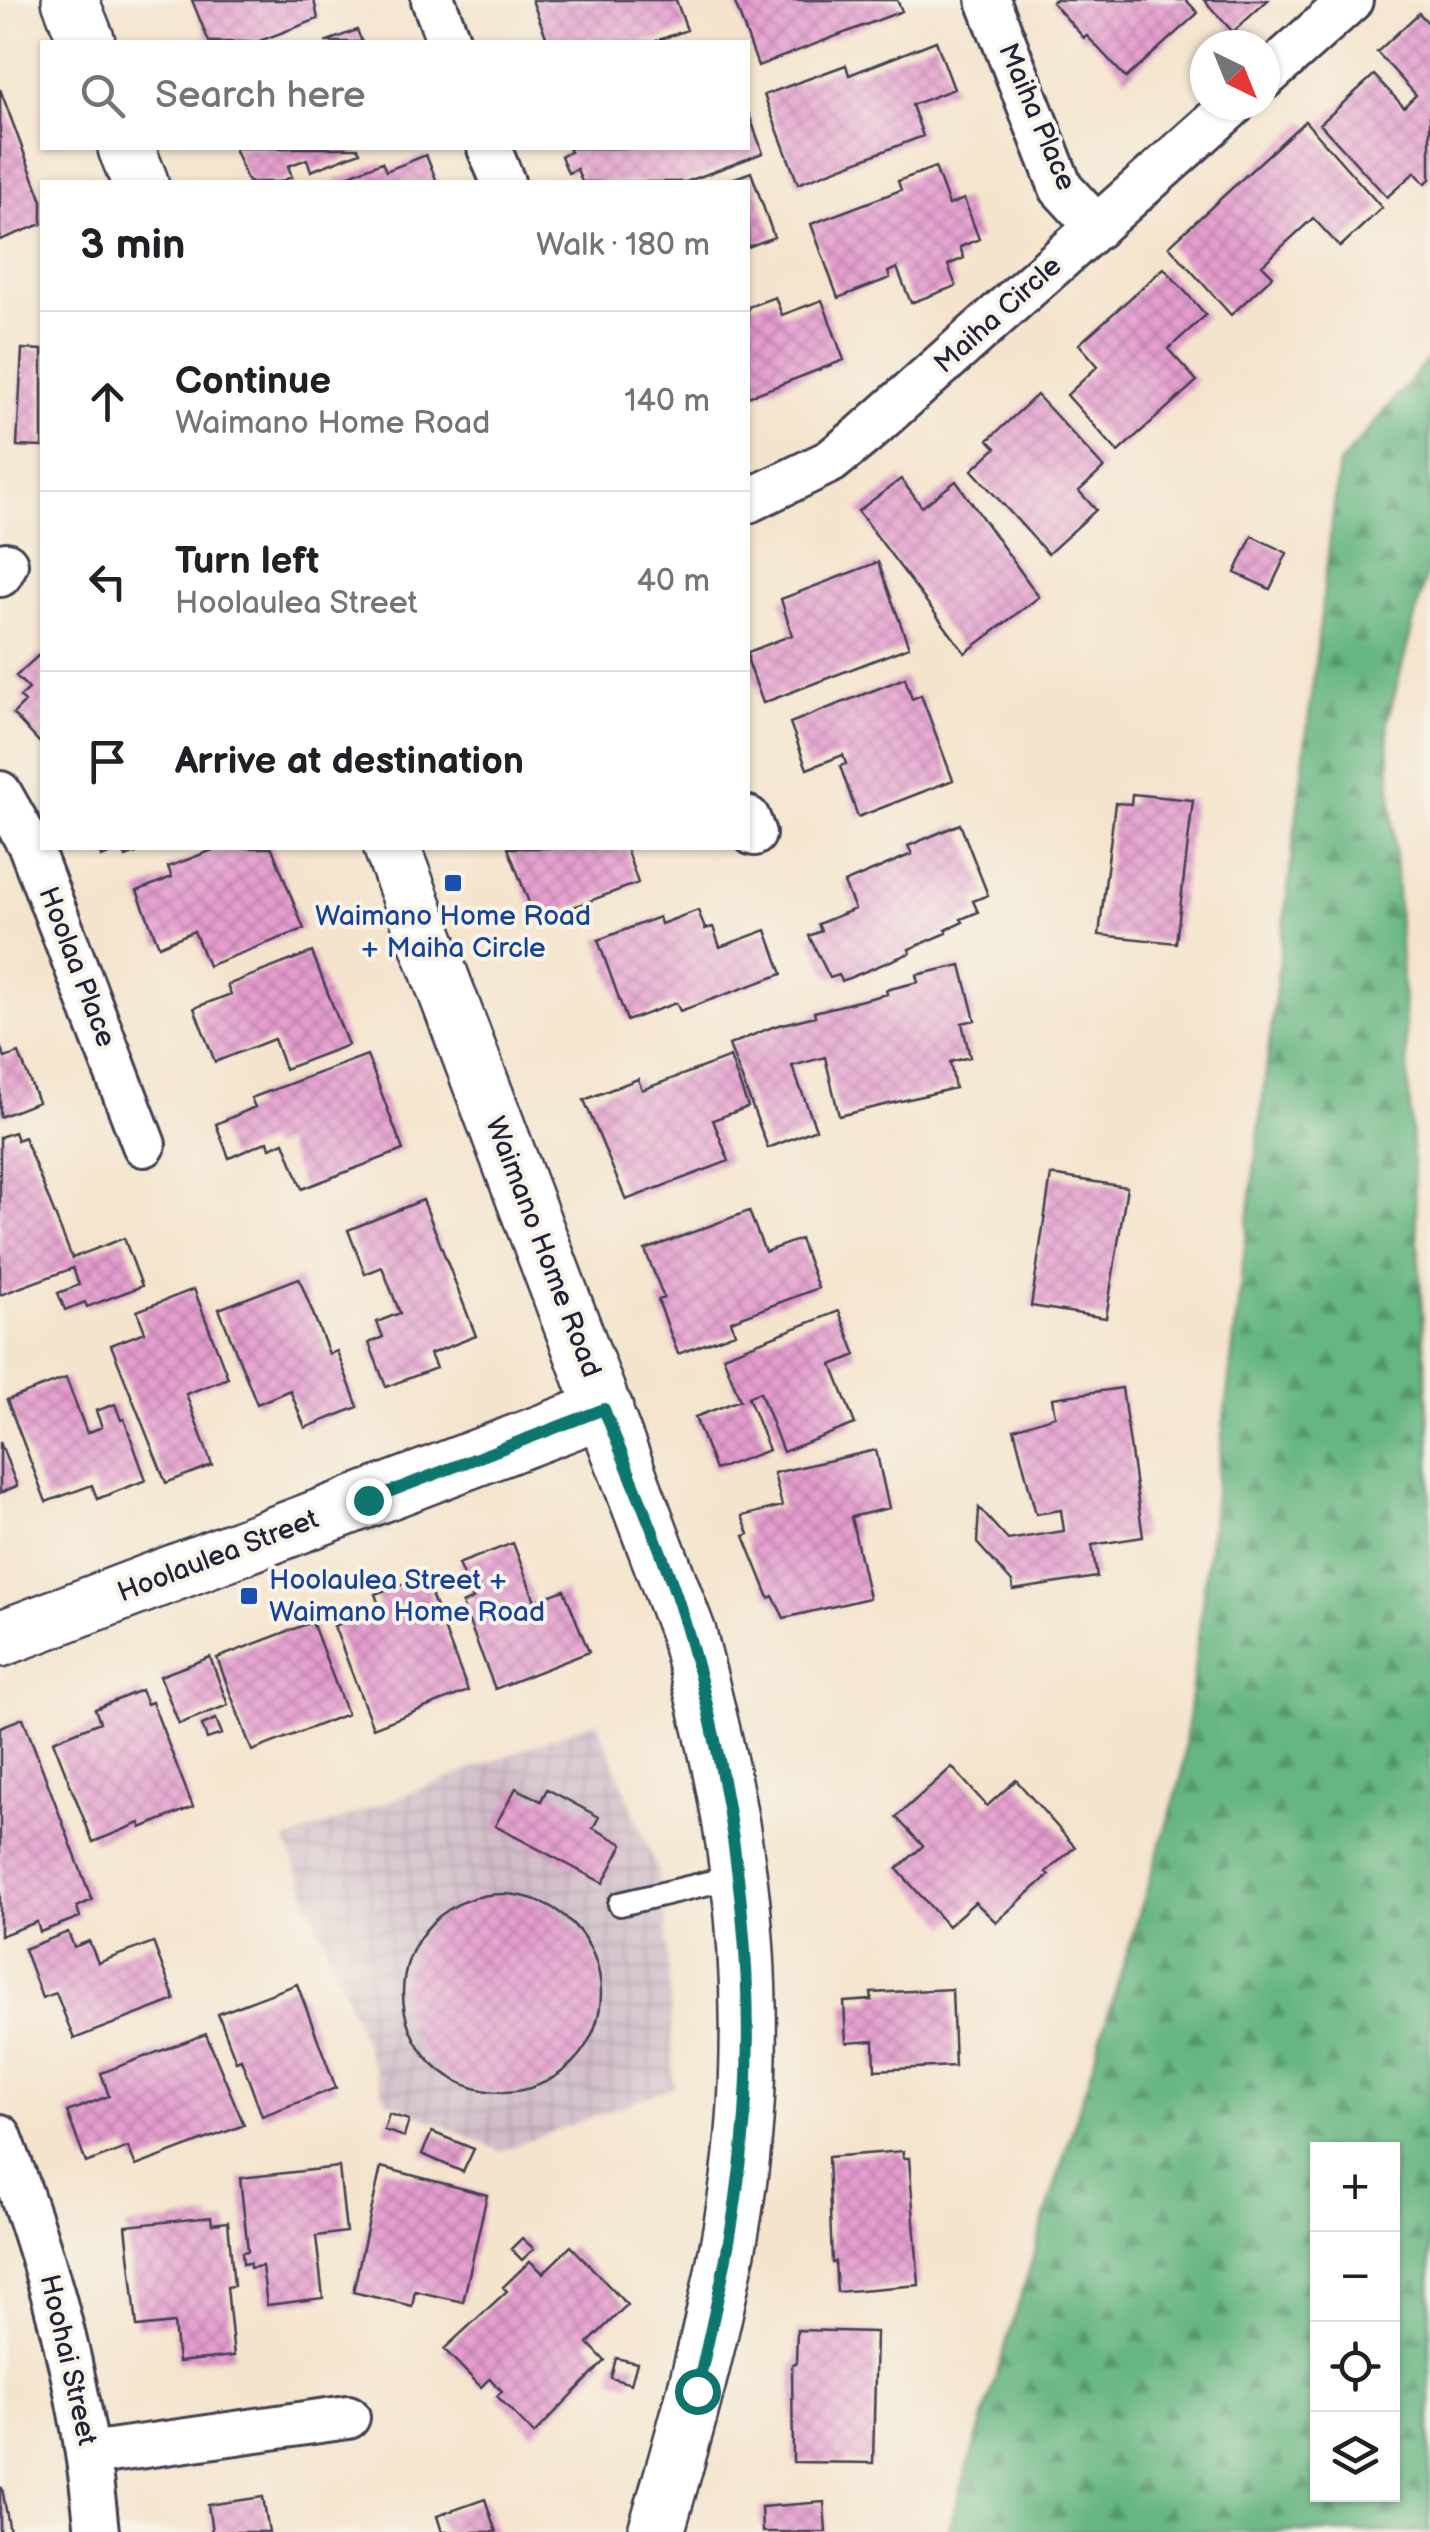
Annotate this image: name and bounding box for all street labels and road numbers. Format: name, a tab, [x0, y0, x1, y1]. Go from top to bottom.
street label: Maiha Place	[991, 39, 1083, 195]
street label: Maiha Circle	[928, 250, 1068, 380]
street label: Hoolaa Place	[31, 882, 123, 1052]
street label: Waimano Home Road	[478, 1112, 608, 1382]
street label: Hoolaulea Street	[113, 1502, 323, 1609]
street label: Hoohai Street	[32, 2271, 104, 2449]

